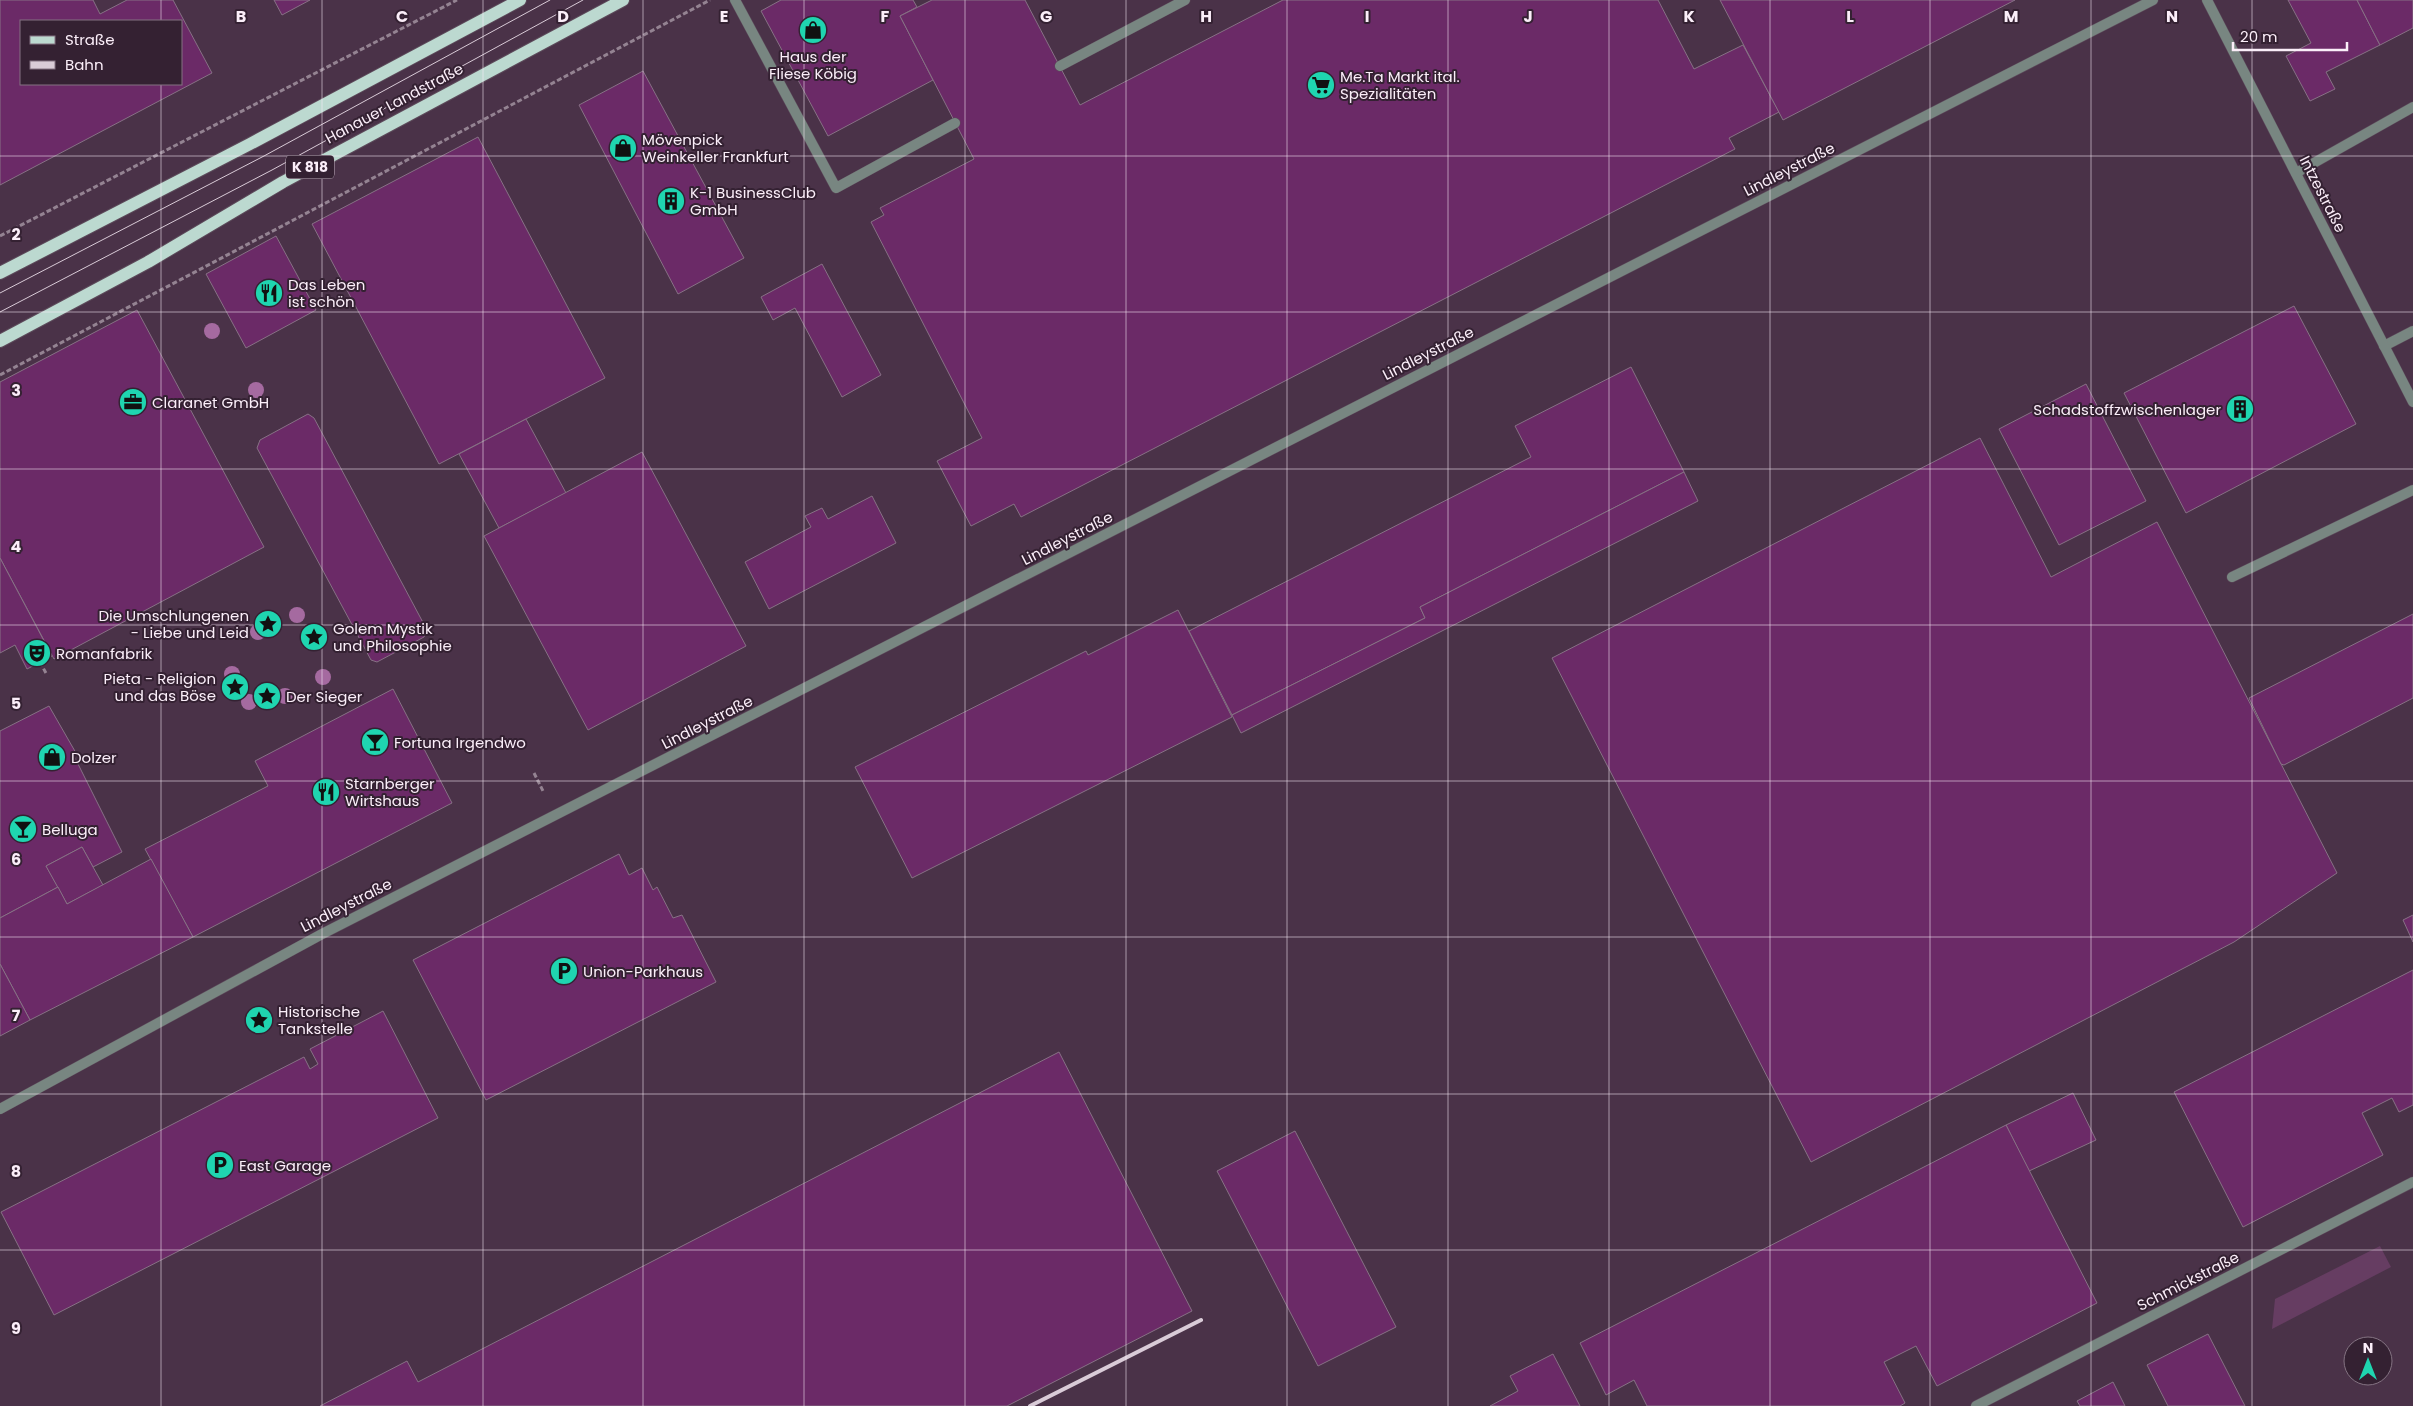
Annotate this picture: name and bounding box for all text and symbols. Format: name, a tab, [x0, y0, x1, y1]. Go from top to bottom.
text: B	[236, 5, 246, 28]
text: C	[396, 5, 408, 28]
text: D	[557, 5, 569, 28]
text: E	[720, 5, 728, 28]
text: F	[881, 5, 890, 28]
text: G	[1040, 5, 1052, 28]
text: H	[1200, 5, 1212, 28]
text: I	[1365, 5, 1369, 28]
text: J	[1523, 5, 1533, 28]
text: K	[1683, 5, 1695, 28]
text: L	[1846, 5, 1854, 28]
text: M	[2004, 5, 2018, 28]
text: N	[2166, 5, 2178, 28]
shop icon: Haus der Fliese Köbig	[798, 15, 828, 45]
legend	[20, 20, 182, 85]
scale bar	[2233, 20, 2347, 52]
text: 20 m	[2240, 26, 2278, 47]
text: Straße	[65, 29, 115, 50]
place label: Haus der Fliese Köbig	[769, 46, 857, 84]
text: Bahn	[65, 54, 104, 75]
street label: Hanauer Landstraße	[321, 58, 467, 148]
place label: Me.Ta Markt ital. Spezialitäten	[1340, 66, 1460, 104]
supermarket icon: Me.Ta Markt ital. Spezialitäten	[1306, 70, 1336, 100]
place label: Mövenpick Weinkeller Frankfurt	[642, 129, 789, 167]
shop icon: Mövenpick Weinkeller Frankfurt	[608, 133, 638, 163]
street label: Lindleystraße	[1740, 137, 1838, 201]
street label: Intzestraße	[2295, 152, 2351, 236]
road number: K 818	[286, 156, 334, 178]
place label: K-1 BusinessClub GmbH	[690, 182, 816, 220]
building icon: K-1 BusinessClub GmbH	[656, 186, 686, 216]
text: 2	[11, 223, 21, 246]
place label: Das Leben ist schön	[288, 274, 365, 312]
restaurant icon: Das Leben ist schön	[254, 278, 284, 308]
street label: Lindleystraße	[1379, 321, 1477, 385]
text: 3	[11, 379, 21, 402]
office icon: Claranet GmbH	[118, 387, 148, 417]
place label: Claranet GmbH	[152, 392, 269, 413]
building icon: Schadstoffzwischenlager	[2225, 394, 2255, 424]
place label: Schadstoffzwischenlager	[2033, 399, 2221, 420]
street label: Lindleystraße	[1018, 506, 1116, 570]
text: 4	[11, 535, 22, 558]
place label: Die Umschlungenen - Liebe und Leid	[98, 605, 249, 643]
place icon: Die Umschlungenen - Liebe und Leid	[253, 609, 283, 639]
place label: Golem Mystik und Philosophie	[333, 618, 452, 656]
place icon: Golem Mystik und Philosophie	[299, 622, 329, 652]
theatre icon: Romanfabrik	[22, 638, 52, 668]
place label: Romanfabrik	[56, 643, 152, 664]
place label: Pieta - Religion und das Böse	[104, 668, 216, 706]
place icon: Pieta - Religion und das Böse	[220, 672, 250, 702]
place icon: Der Sieger	[252, 681, 282, 711]
place label: Der Sieger	[286, 686, 363, 707]
street label: Lindleystraße	[658, 690, 756, 754]
text: 5	[11, 692, 21, 715]
bar icon: Fortuna Irgendwo	[360, 727, 390, 757]
place label: Fortuna Irgendwo	[394, 732, 526, 753]
shop icon: Dolzer	[37, 742, 67, 772]
place label: Dolzer	[71, 747, 117, 768]
place label: Starnberger Wirtshaus	[345, 773, 435, 811]
restaurant icon: Starnberger Wirtshaus	[311, 777, 341, 807]
bar icon: Belluga	[8, 814, 38, 844]
place label: Belluga	[42, 819, 98, 840]
text: 6	[11, 848, 21, 871]
street label: Lindleystraße	[297, 873, 395, 937]
parking icon: Union-Parkhaus	[549, 956, 579, 986]
place label: Union-Parkhaus	[583, 961, 703, 982]
place label: Historische Tankstelle	[278, 1001, 360, 1039]
text: 7	[12, 1004, 21, 1027]
place icon: Historische Tankstelle	[244, 1005, 274, 1035]
parking icon: East Garage	[205, 1150, 235, 1180]
place label: East Garage	[239, 1155, 331, 1176]
text: 8	[11, 1160, 21, 1183]
street label: Schmickstraße	[2133, 1246, 2243, 1316]
text: 9	[11, 1317, 21, 1340]
north arrow	[2343, 1336, 2393, 1386]
text: N	[2363, 1338, 2373, 1358]

